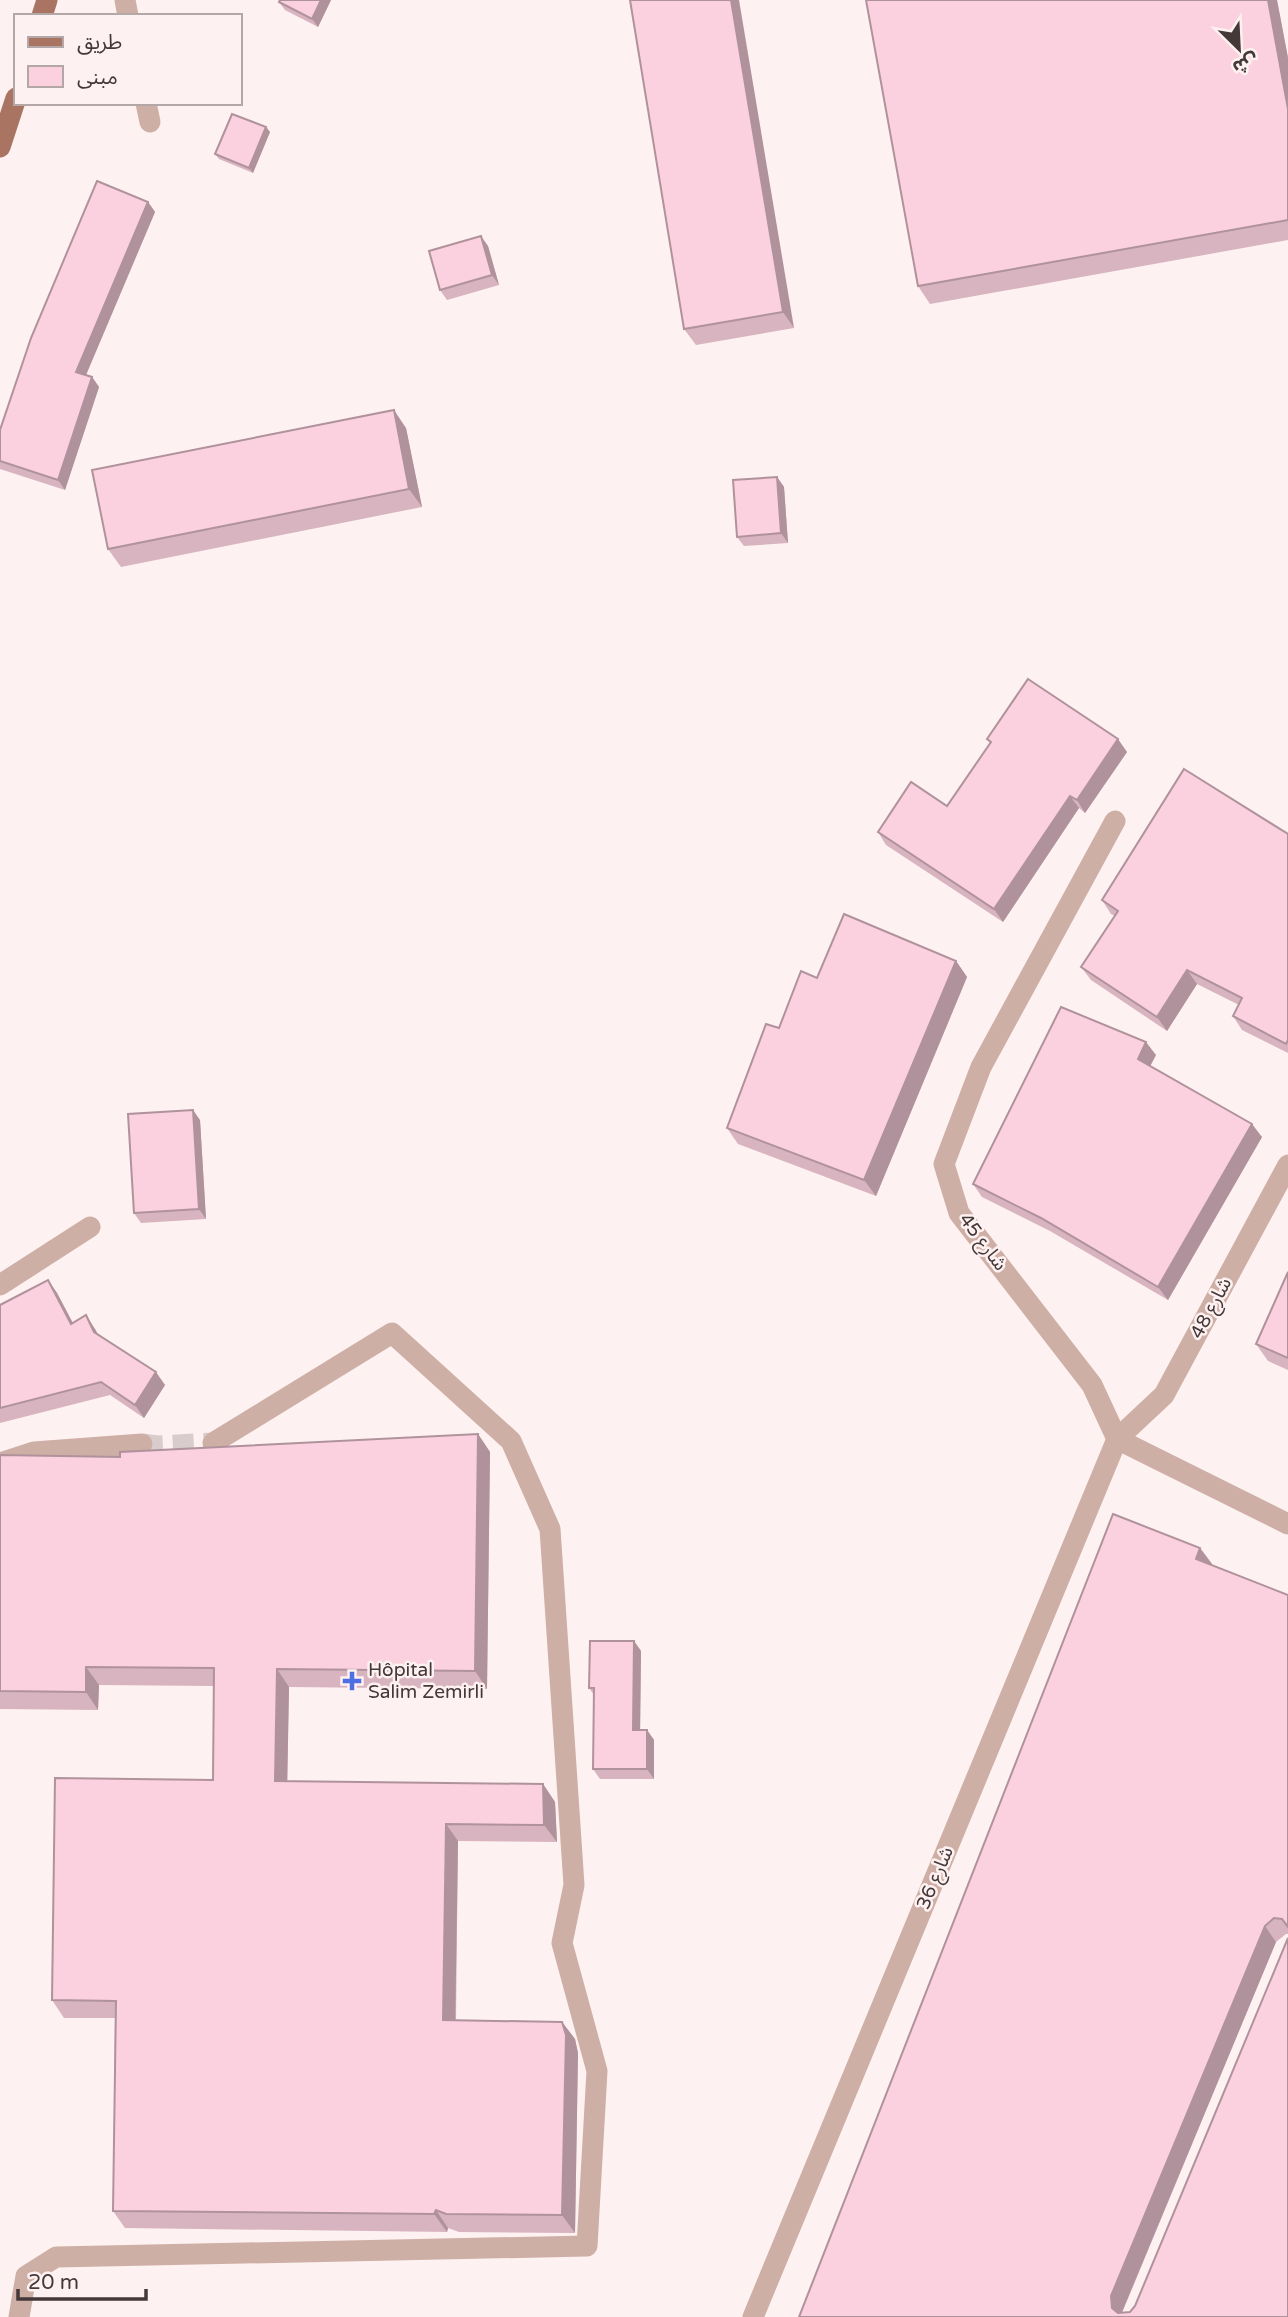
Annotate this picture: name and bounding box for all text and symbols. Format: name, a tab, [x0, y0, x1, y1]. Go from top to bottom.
legend	[14, 14, 242, 105]
north arrow	[1204, 14, 1274, 84]
text: طريق	[77, 30, 122, 55]
text: ش	[1229, 48, 1262, 79]
text: مبنى	[77, 65, 118, 90]
street label: شارع 45	[953, 1209, 1012, 1276]
street label: شارع 48	[1186, 1274, 1238, 1343]
place label: Hôpital Salim Zemirli	[368, 1659, 484, 1703]
marker: Hôpital Salim Zemirli	[342, 1671, 362, 1691]
street label: شارع 36	[912, 1843, 960, 1913]
scale bar	[18, 2258, 145, 2302]
text: 20 m	[28, 2270, 79, 2295]

